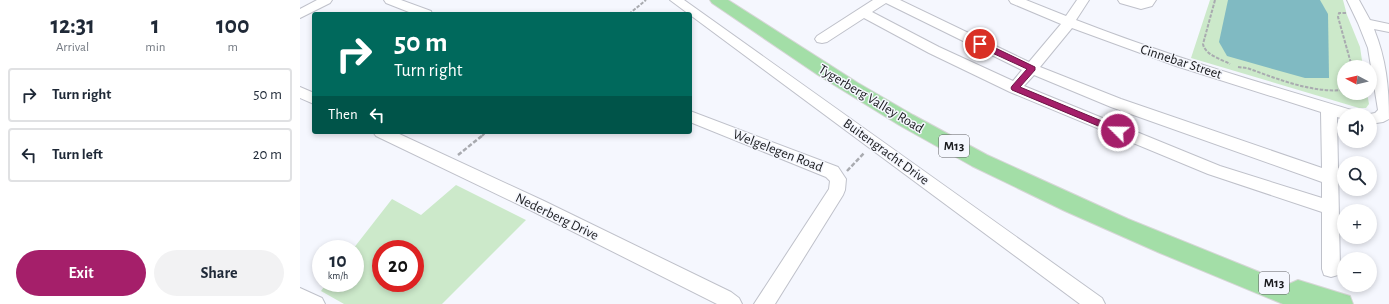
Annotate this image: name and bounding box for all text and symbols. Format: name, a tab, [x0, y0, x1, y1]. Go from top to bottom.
text: 12:31	[50, 14, 95, 38]
text: 1	[151, 14, 160, 38]
text: 100	[216, 14, 250, 38]
pin	[963, 27, 997, 61]
icon: right	[328, 28, 380, 80]
text: 50 m	[394, 29, 448, 57]
icon: arrive	[969, 33, 991, 55]
text: Arrival	[56, 41, 89, 54]
text: min	[145, 41, 166, 54]
text: m	[228, 41, 238, 54]
street label: Cinnebar Street	[1139, 42, 1224, 82]
north arrow	[1337, 60, 1377, 100]
map controls	[1337, 60, 1377, 292]
text: Turn right	[394, 62, 463, 80]
street label: Tygerberg Valley Road	[816, 62, 926, 136]
icon: right	[18, 84, 40, 106]
text: Turn right	[52, 87, 111, 102]
text: 50 m	[253, 87, 282, 102]
icon: left	[366, 104, 388, 126]
text: Then	[328, 107, 358, 122]
button: sound	[1337, 108, 1377, 148]
position arrow	[1097, 110, 1139, 152]
street label: Buitengracht Drive	[841, 116, 931, 188]
street label: Welgelegen Road	[731, 127, 825, 175]
road number: M13	[939, 135, 969, 157]
icon: left	[18, 144, 40, 166]
text: Turn left	[52, 147, 103, 162]
text: 20 m	[253, 147, 282, 162]
button: search	[1337, 156, 1377, 196]
street label: Nederberg Drive	[513, 191, 601, 243]
button: +	[1337, 204, 1377, 244]
speed limit sign: 20	[372, 240, 424, 292]
button: Exit	[16, 250, 146, 296]
button: Share	[154, 250, 284, 296]
text: 10	[329, 251, 347, 271]
button: −	[1337, 252, 1377, 292]
text: km/h	[328, 271, 348, 281]
road number: M13	[1259, 272, 1289, 294]

